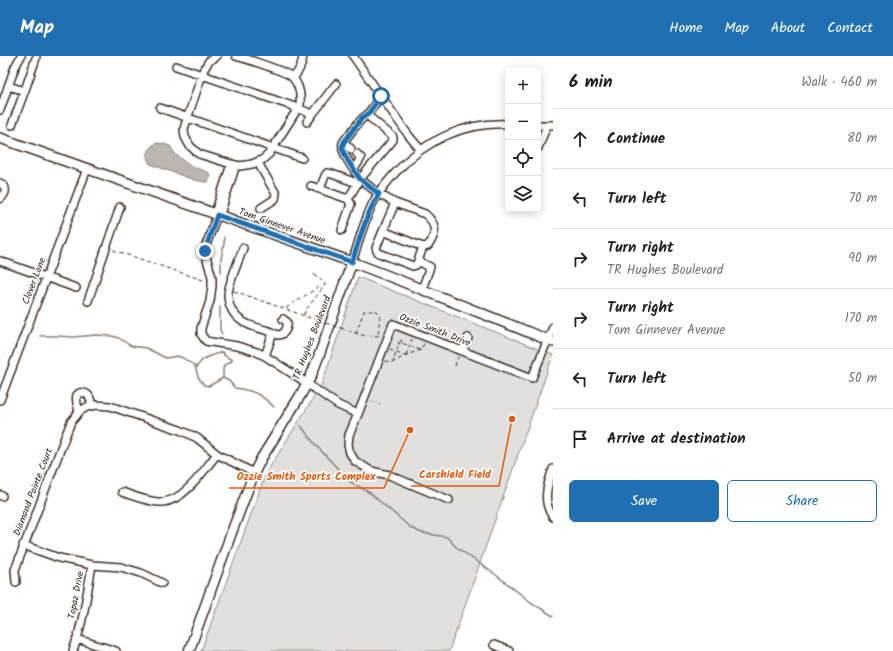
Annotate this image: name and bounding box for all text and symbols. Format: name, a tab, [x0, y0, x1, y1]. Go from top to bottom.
text: Map	[20, 13, 54, 43]
text: Home	[669, 17, 703, 39]
text: Map	[725, 17, 749, 39]
text: About	[771, 17, 805, 39]
text: Contact	[827, 17, 873, 39]
map controls	[505, 68, 541, 212]
button: +	[505, 68, 541, 104]
text: 6 min	[569, 69, 613, 96]
text: Walk · 460 m	[801, 72, 877, 93]
route start	[372, 87, 390, 105]
button: −	[505, 104, 541, 140]
text: Continue	[607, 127, 665, 151]
icon: ahead	[569, 128, 591, 150]
text: 80 m	[847, 128, 877, 149]
button: locate	[505, 140, 541, 176]
button: layers	[505, 176, 541, 212]
text: Turn left	[607, 187, 667, 211]
icon: left	[569, 188, 591, 210]
text: 70 m	[849, 188, 877, 209]
street label: Tom Ginnever Avenue	[236, 204, 328, 249]
text: Turn right	[607, 236, 674, 260]
route end	[196, 242, 214, 260]
icon: right	[569, 248, 591, 270]
text: 90 m	[849, 248, 877, 269]
street label: Clover Lane	[18, 255, 50, 307]
text: TR Hughes Boulevard	[607, 260, 723, 281]
street label: TR Hughes Boulevard	[288, 292, 336, 383]
text: Turn right	[607, 296, 674, 320]
icon: right	[569, 308, 591, 330]
text: 170 m	[845, 308, 877, 329]
street label: Ozzie Smith Drive	[397, 309, 474, 351]
text: Tom Ginnever Avenue	[607, 320, 725, 341]
text: Turn left	[607, 367, 667, 391]
icon: left	[569, 368, 591, 390]
text: 50 m	[848, 368, 877, 389]
text: Arrive at destination	[607, 427, 746, 451]
icon: arrive	[569, 428, 591, 450]
street label: Diamond Pointe Court	[9, 446, 57, 538]
callout: Carshield Field	[411, 463, 499, 486]
callout: Ozzie Smith Sports Complex	[229, 465, 384, 488]
text: Carshield Field	[419, 466, 492, 484]
text: Ozzie Smith Sports Complex	[237, 468, 376, 486]
button: Save	[569, 480, 719, 522]
button: Share	[727, 480, 877, 522]
street label: Topaz Drive	[64, 569, 89, 620]

